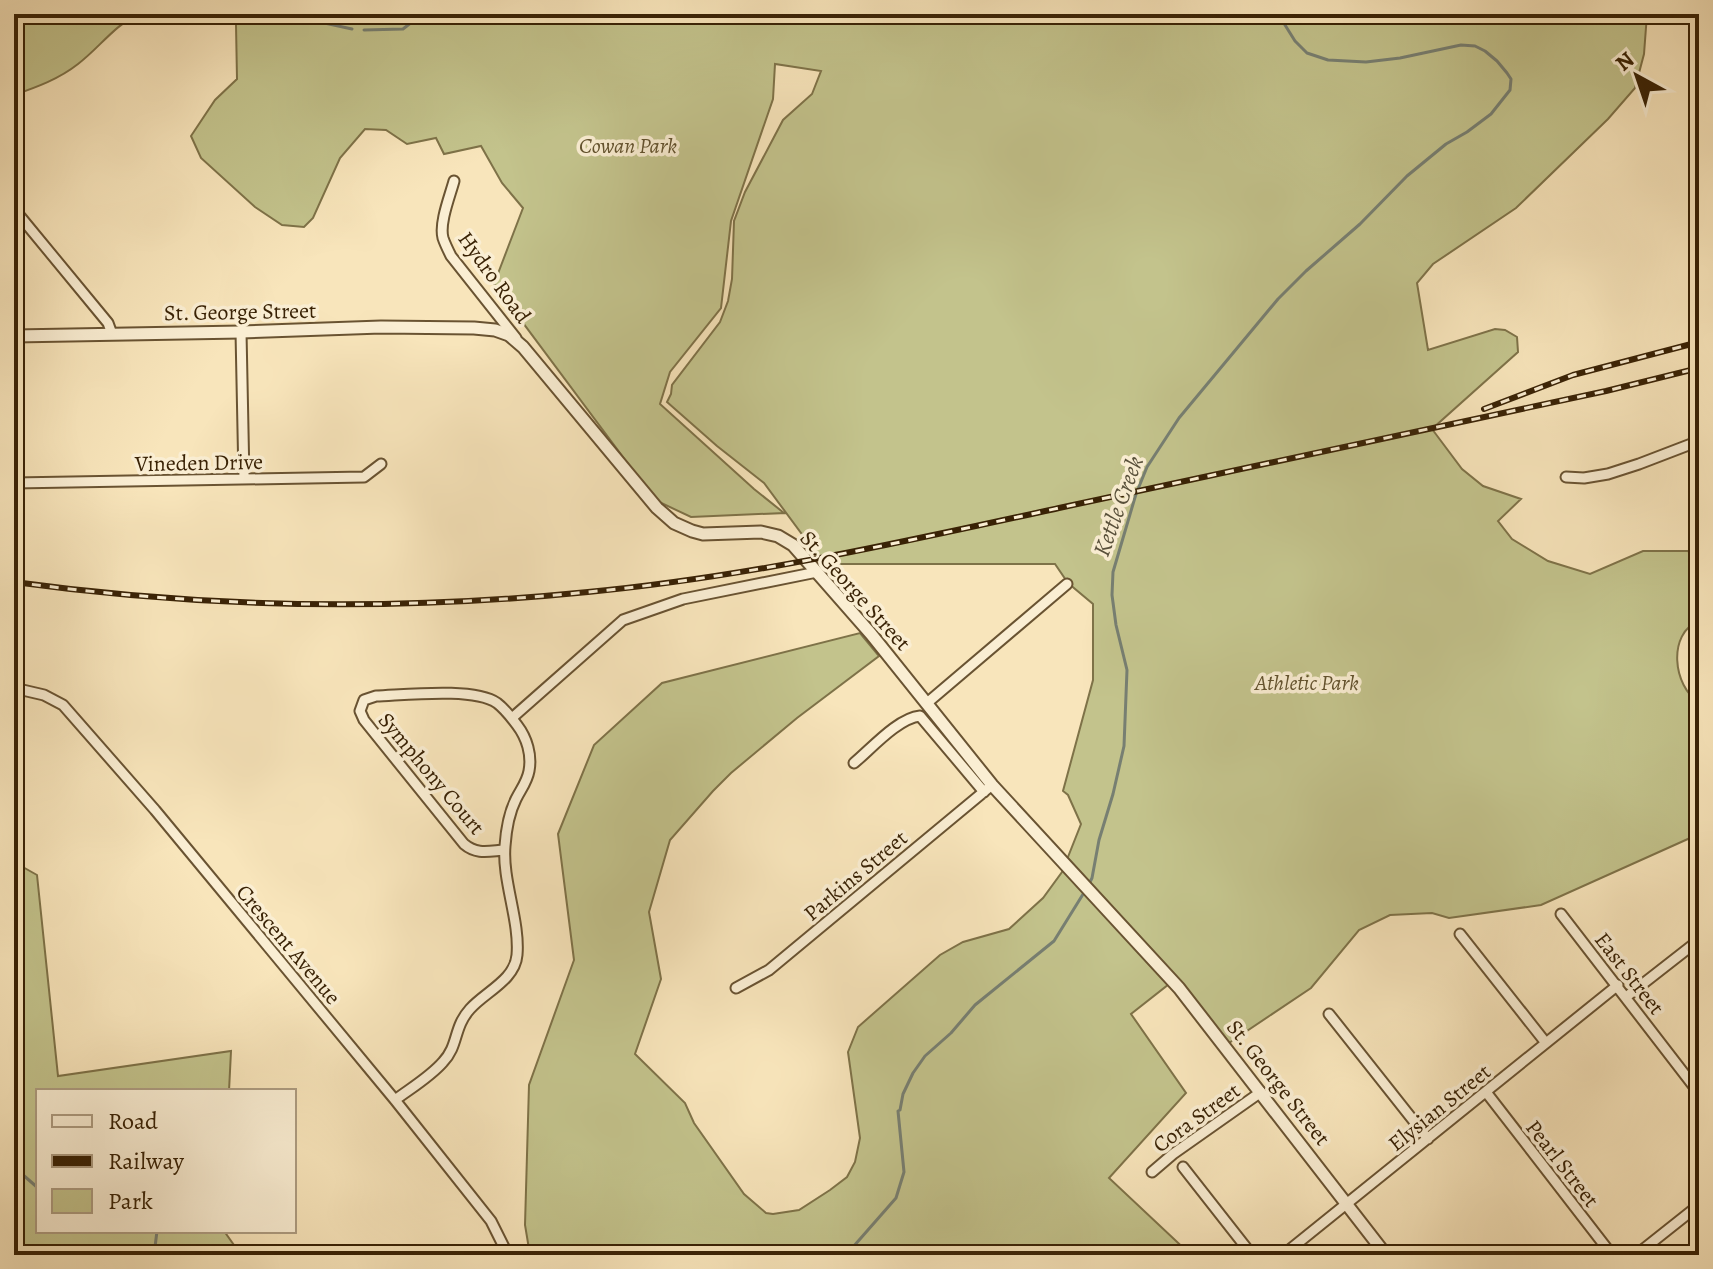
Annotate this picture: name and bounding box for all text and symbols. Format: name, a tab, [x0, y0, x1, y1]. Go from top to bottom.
north arrow	[1597, 36, 1677, 116]
text: N	[1609, 45, 1641, 78]
park label: Cowan Park	[579, 131, 677, 161]
street label: Hydro Road	[451, 226, 538, 330]
street label: St. George Street	[164, 296, 316, 328]
street label: Vineden Drive	[134, 447, 263, 479]
water label: Kettle Creek	[1085, 451, 1151, 561]
street label: St. George Street	[793, 524, 917, 657]
park label: Athletic Park	[1254, 668, 1359, 698]
street label: Symphony Court	[371, 706, 491, 841]
street label: Parkins Street	[797, 824, 914, 928]
street label: Crescent Avenue	[229, 878, 347, 1011]
street label: East Street	[1587, 926, 1671, 1021]
street label: St. George Street	[1219, 1013, 1337, 1152]
street label: Elysian Street	[1382, 1057, 1497, 1158]
street label: Cora Street	[1147, 1076, 1246, 1160]
legend	[36, 1089, 296, 1233]
text: Road	[108, 1105, 158, 1137]
street label: Pearl Street	[1519, 1114, 1606, 1214]
text: Railway	[108, 1145, 184, 1177]
text: Park	[108, 1185, 153, 1217]

